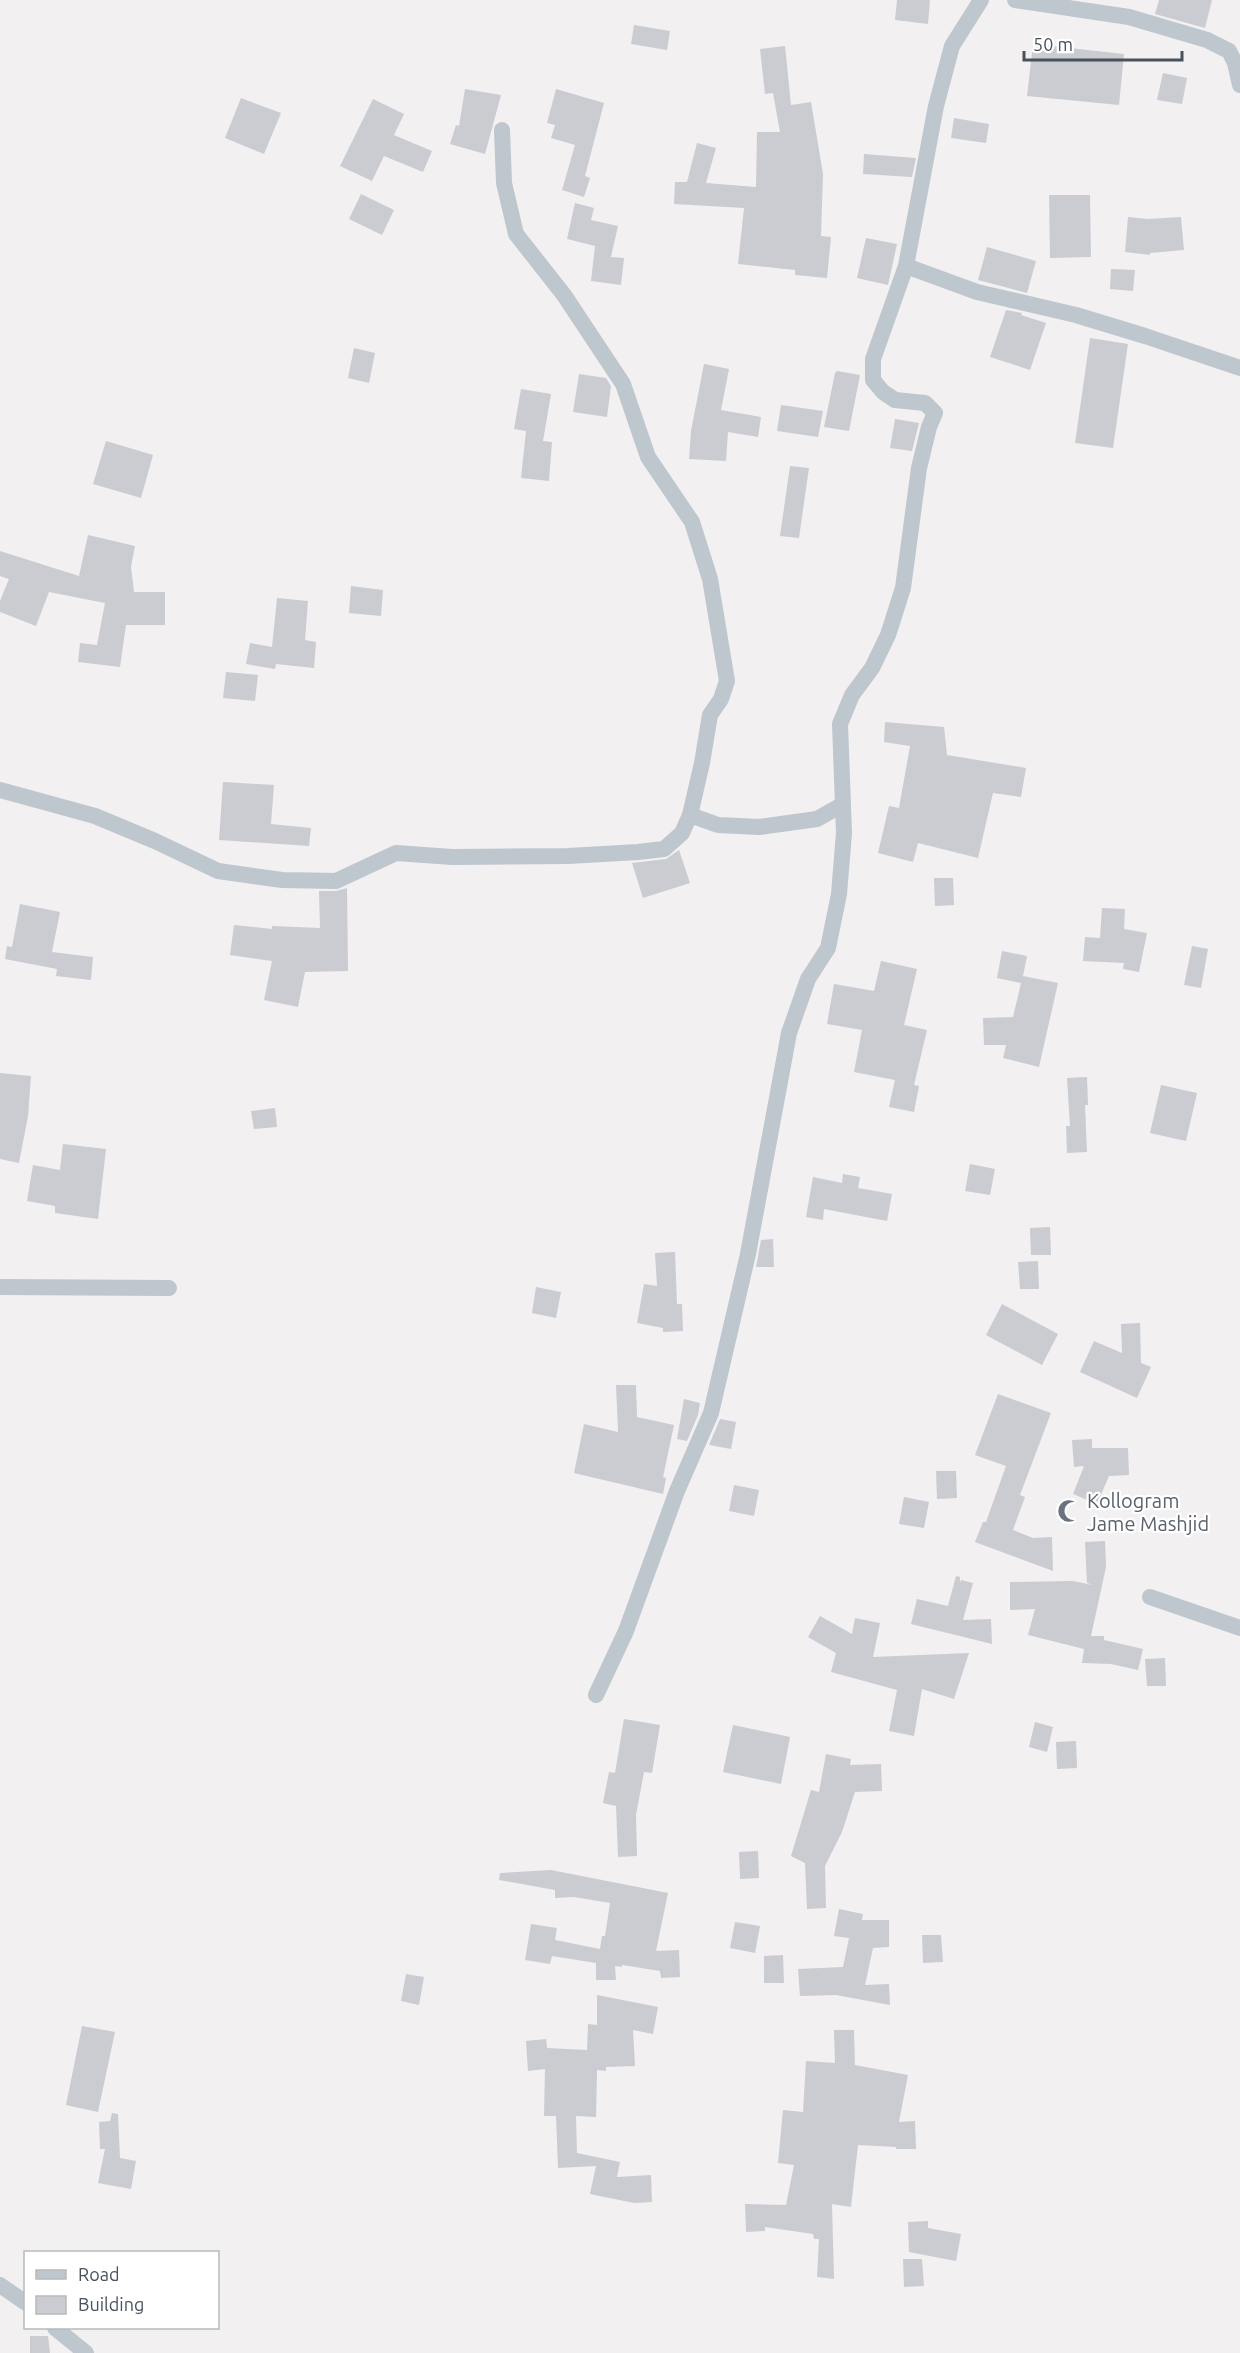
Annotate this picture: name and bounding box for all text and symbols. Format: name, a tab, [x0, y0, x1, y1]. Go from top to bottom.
scale bar	[1024, 24, 1182, 62]
text: 50 m	[1033, 34, 1073, 54]
place label: Kollogram Jame Mashjid	[1087, 1489, 1209, 1535]
mosque icon: Kollogram Jame Mashjid	[1056, 1498, 1082, 1524]
legend	[24, 2251, 219, 2329]
text: Road	[78, 2264, 120, 2284]
text: Building	[78, 2294, 144, 2314]

